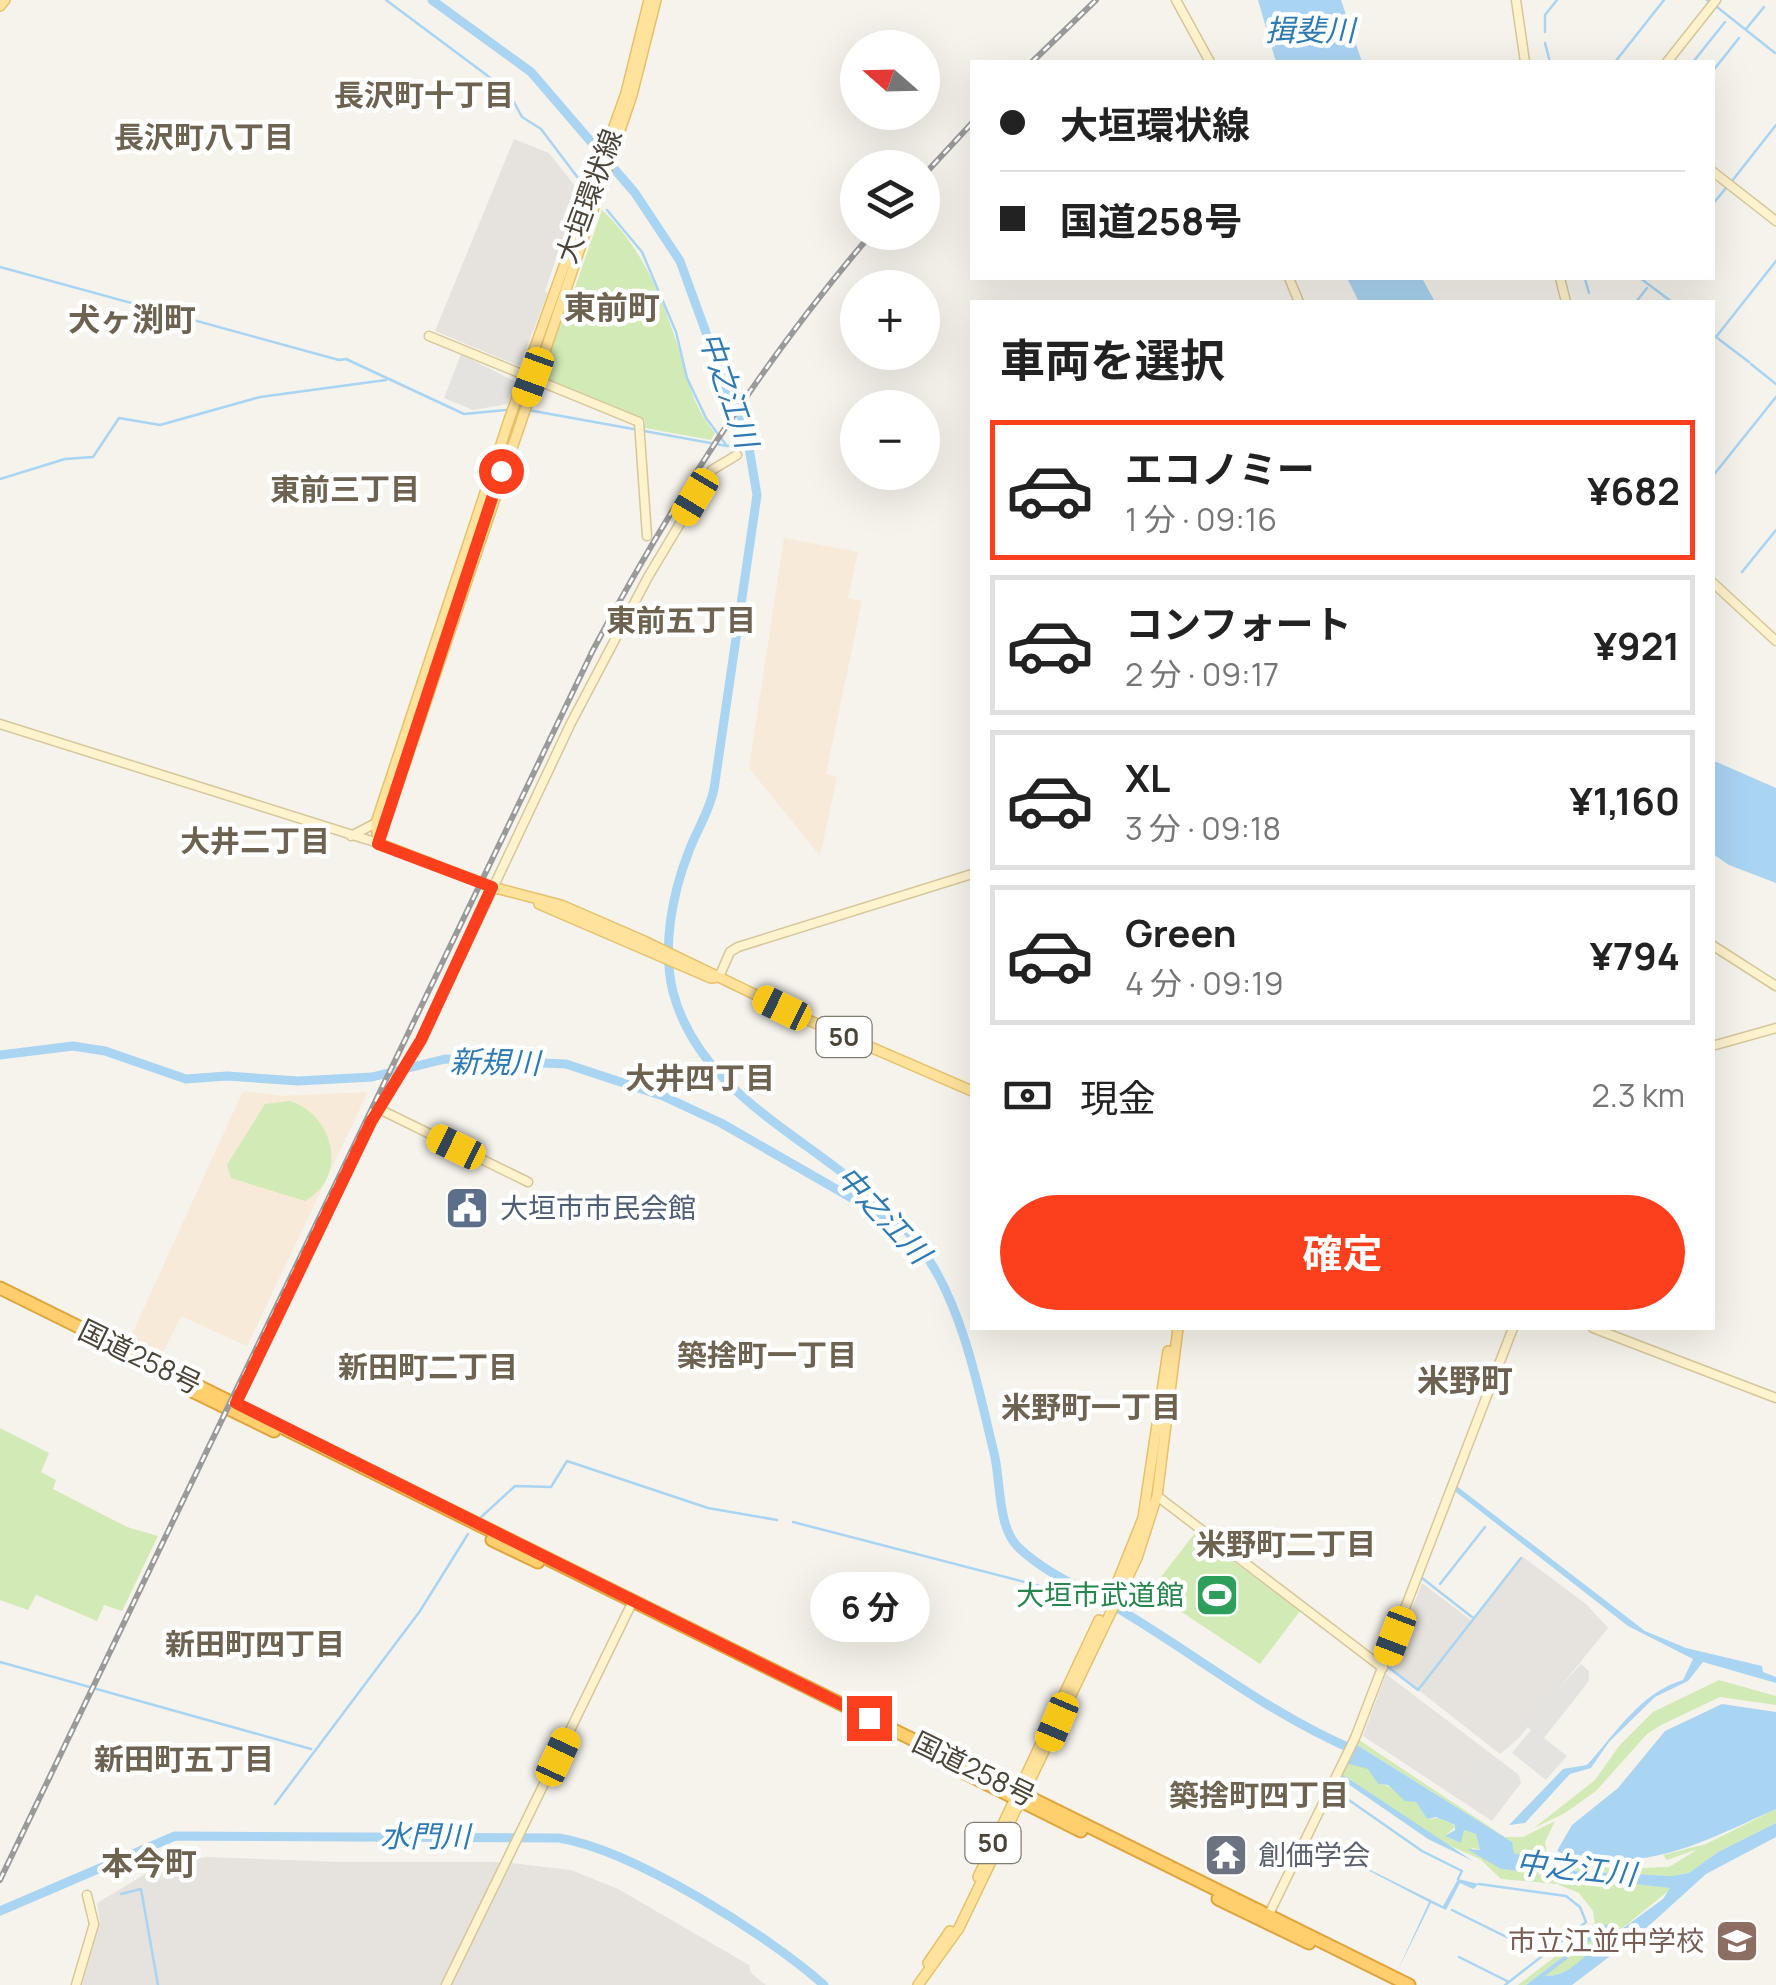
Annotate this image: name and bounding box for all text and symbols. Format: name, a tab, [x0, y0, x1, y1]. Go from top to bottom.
water label: 揖斐川	[1265, 9, 1358, 50]
north arrow	[840, 30, 940, 130]
map controls	[840, 30, 940, 490]
district label: 長沢町十丁目	[334, 74, 514, 115]
text: 大垣環状線	[1060, 98, 1250, 150]
district label: 長沢町八丁目	[114, 116, 294, 157]
street label: 大垣環状線	[546, 123, 630, 268]
button: layers	[840, 150, 940, 250]
text: 国道258号	[1060, 194, 1242, 246]
button: +	[840, 270, 940, 370]
district label: 東前町	[564, 285, 660, 329]
district label: 犬ヶ渕町	[68, 297, 196, 341]
water label: 中之江川	[691, 326, 769, 456]
text: 車両を選択	[1000, 329, 1225, 391]
car	[509, 344, 557, 410]
button: −	[840, 390, 940, 490]
text: エコノミー	[1125, 442, 1315, 494]
icon: car	[1005, 445, 1095, 535]
route start	[479, 449, 524, 494]
car	[667, 464, 723, 530]
text: ¥682	[1587, 464, 1680, 516]
district label: 東前三丁目	[270, 468, 420, 509]
text: 1 分 · 09:16	[1125, 497, 1277, 541]
text: コンフォート	[1125, 597, 1352, 649]
district label: 東前五丁目	[606, 599, 756, 640]
icon: car	[1005, 600, 1095, 690]
text: ¥921	[1594, 619, 1680, 671]
text: 2 分 · 09:17	[1125, 652, 1279, 696]
text: XL	[1125, 751, 1170, 803]
icon: car	[1005, 755, 1095, 845]
text: ¥1,160	[1569, 774, 1680, 826]
text: 3 分 · 09:18	[1125, 806, 1281, 850]
district label: 大井二丁目	[180, 820, 330, 861]
text: Green	[1125, 906, 1237, 958]
icon: car	[1005, 910, 1095, 1000]
text: ¥794	[1590, 929, 1680, 981]
text: 4 分 · 09:19	[1125, 961, 1284, 1005]
car	[748, 981, 816, 1035]
road number: 50	[816, 1017, 872, 1057]
water label: 新規川	[450, 1040, 543, 1083]
district label: 大井四丁目	[625, 1057, 775, 1098]
icon: cash	[1000, 1068, 1055, 1123]
text: 現金	[1080, 1071, 1156, 1123]
text: 2.3 km	[1592, 1073, 1685, 1117]
car	[422, 1120, 490, 1174]
water label: 中之江川	[828, 1156, 942, 1274]
public building icon: 大垣市市民会館	[444, 1185, 490, 1231]
place label: 大垣市市民会館	[500, 1188, 696, 1226]
button: 確定	[1000, 1195, 1685, 1310]
street label: 国道258号	[73, 1310, 208, 1402]
district label: 築捨町一丁目	[677, 1334, 857, 1375]
district label: 新田町二丁目	[338, 1346, 518, 1387]
district label: 米野町	[1417, 1358, 1513, 1402]
district label: 米野町一丁目	[1001, 1386, 1181, 1427]
district label: 米野町二丁目	[1196, 1523, 1376, 1564]
sports icon: 大垣市武道館	[1194, 1572, 1240, 1618]
callout: 6 分	[809, 1573, 929, 1643]
place label: 大垣市武道館	[1016, 1575, 1184, 1613]
text: 6 分	[841, 1585, 899, 1629]
car	[1370, 1603, 1420, 1669]
district label: 新田町四丁目	[165, 1623, 345, 1664]
car	[1031, 1689, 1083, 1755]
route end	[847, 1696, 892, 1741]
street label: 国道258号	[907, 1722, 1042, 1814]
car	[532, 1723, 584, 1791]
district label: 新田町五丁目	[94, 1738, 274, 1779]
district label: 築捨町四丁目	[1169, 1774, 1349, 1815]
water label: 水門川	[380, 1815, 473, 1856]
road number: 50	[966, 1823, 1020, 1863]
temple icon: 創価学会	[1203, 1832, 1249, 1878]
place label: 創価学会	[1258, 1835, 1370, 1873]
district label: 本今町	[101, 1841, 197, 1885]
water label: 中之江川	[1514, 1841, 1641, 1894]
school or university icon: 市立江並中学校	[1714, 1918, 1760, 1964]
place label: 市立江並中学校	[1508, 1921, 1704, 1959]

